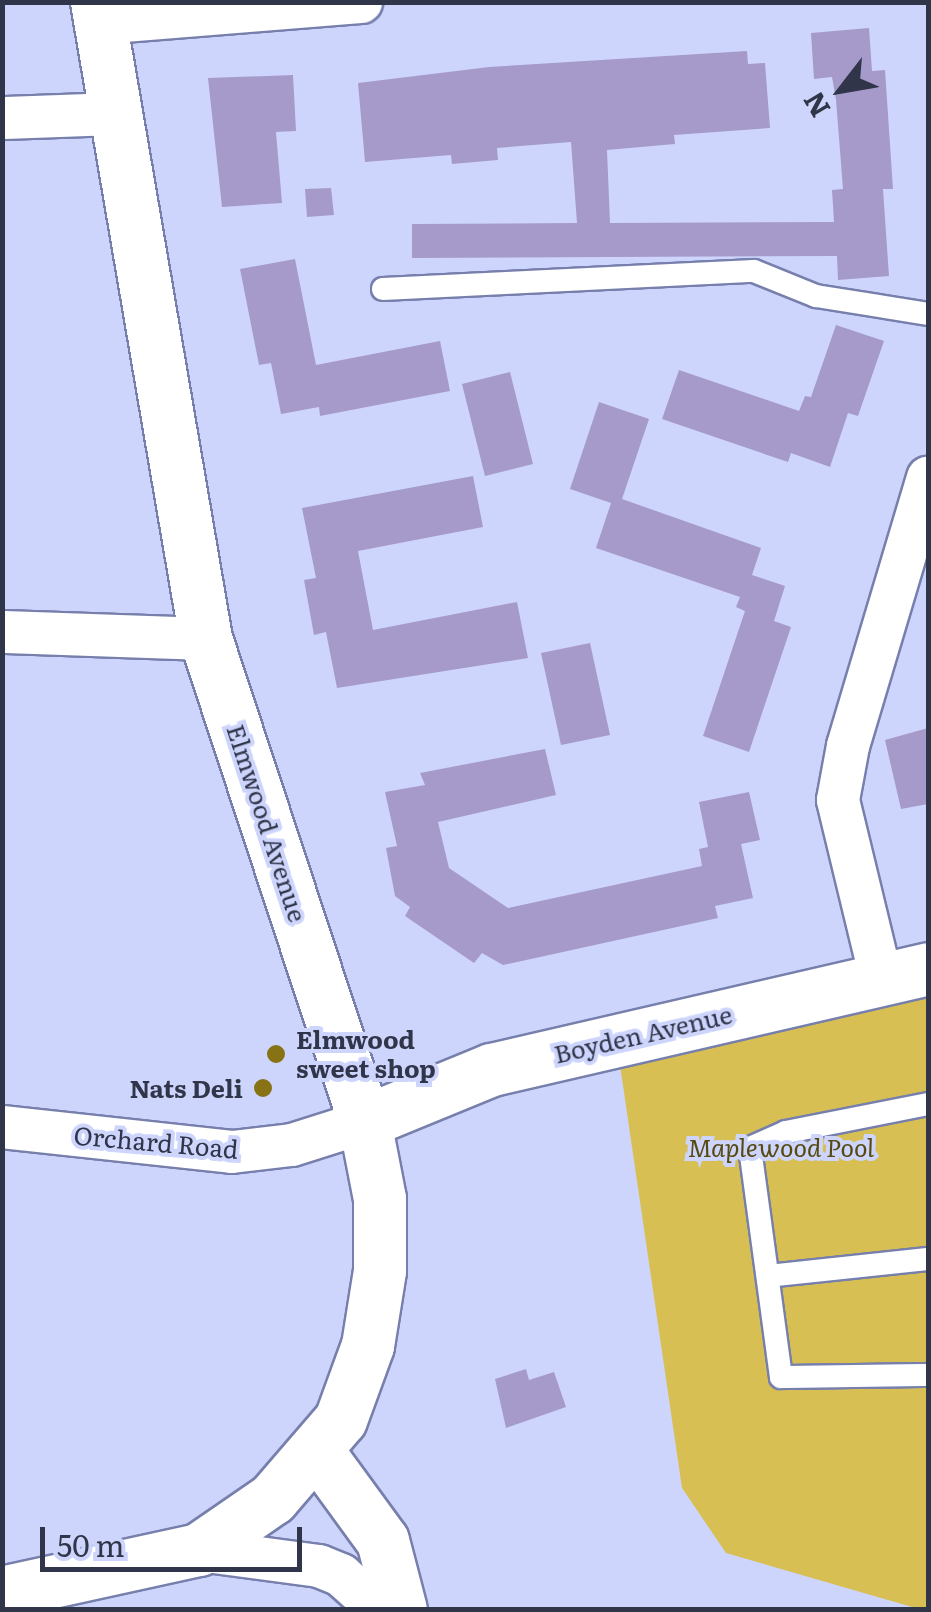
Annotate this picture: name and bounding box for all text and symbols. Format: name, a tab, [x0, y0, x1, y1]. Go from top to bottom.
north arrow	[791, 40, 891, 140]
text: N	[791, 85, 839, 126]
street label: Elmwood Avenue	[221, 720, 313, 926]
street label: Boyden Avenue	[551, 999, 735, 1069]
place label: Elmwood sweet shop	[296, 1025, 436, 1084]
marker: Elmwood sweet shop	[265, 1043, 287, 1065]
place label: Nats Deli	[129, 1073, 243, 1103]
marker: Nats Deli	[252, 1077, 274, 1099]
street label: Orchard Road	[72, 1120, 240, 1164]
park label: Maplewood Pool	[688, 1132, 874, 1162]
scale bar	[45, 1507, 308, 1569]
text: 50 m	[57, 1522, 125, 1566]

